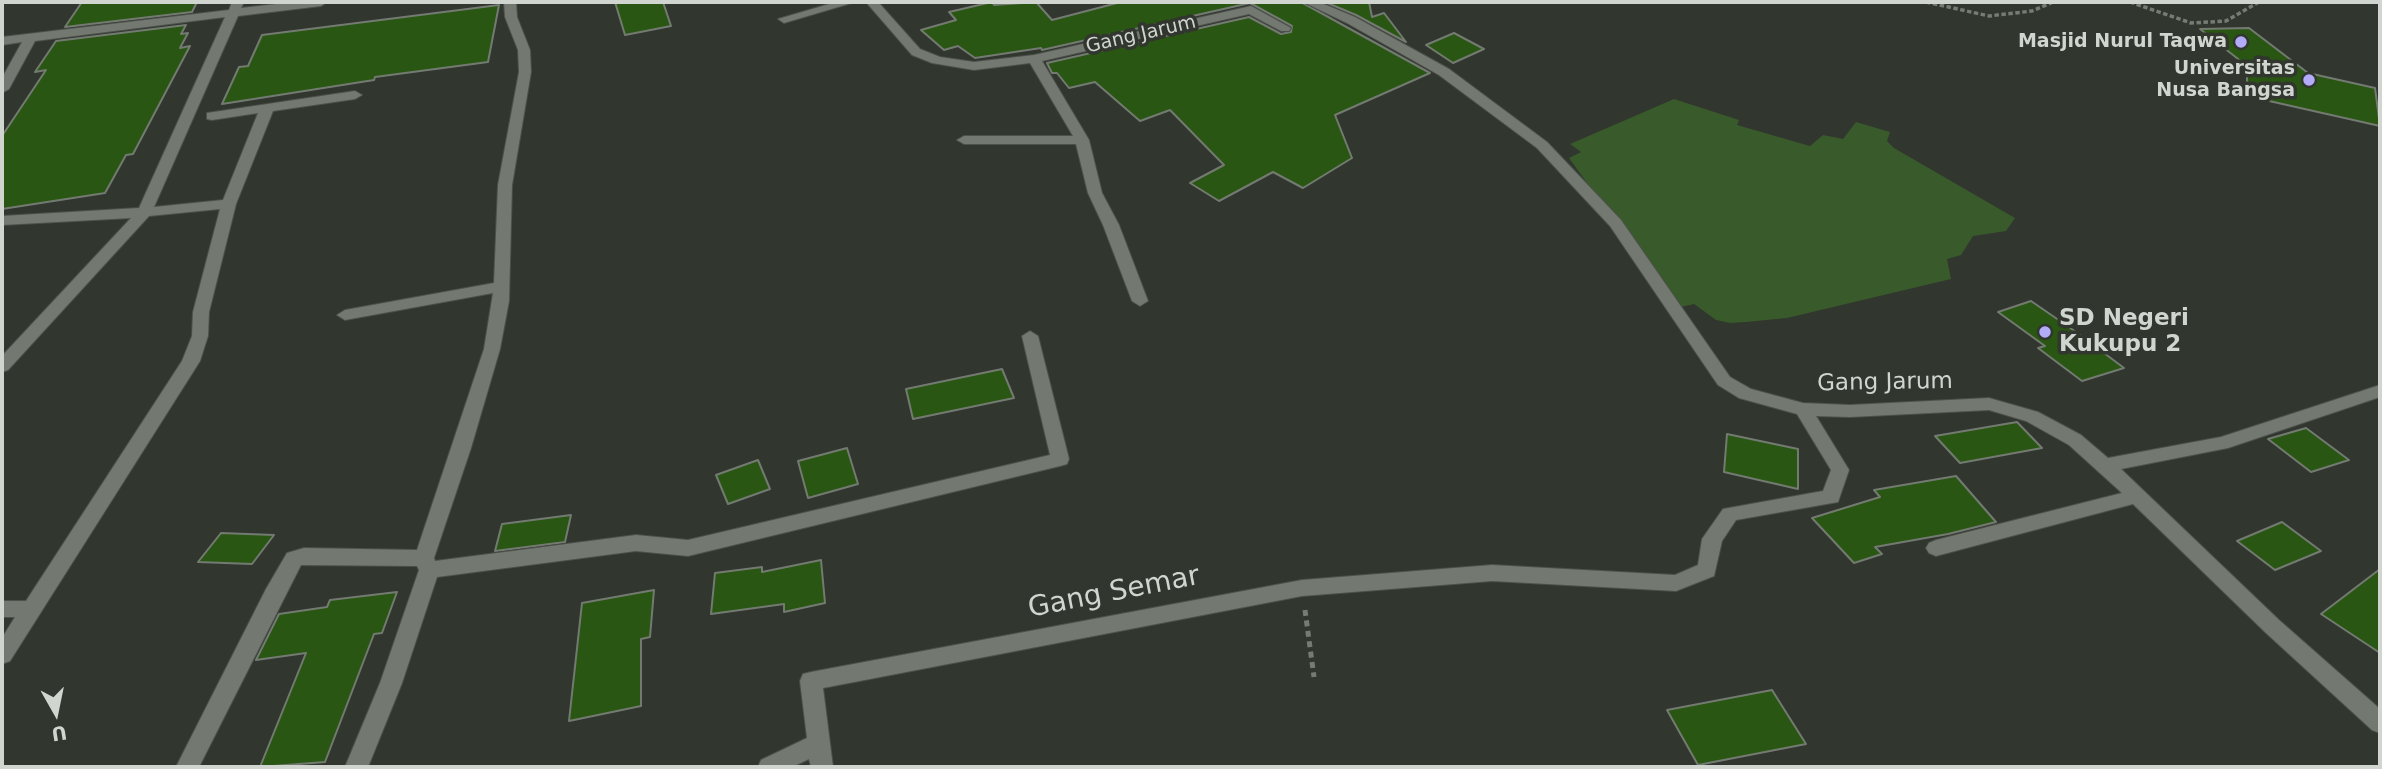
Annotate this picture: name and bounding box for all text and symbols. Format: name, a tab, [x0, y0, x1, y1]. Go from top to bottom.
street label: Gang Jarum	[1084, 11, 1198, 59]
place label: Masjid Nurul Taqwa	[2018, 31, 2227, 53]
marker: Masjid Nurul Taqwa	[2233, 34, 2249, 50]
place label: Universitas Nusa Bangsa	[2156, 58, 2295, 102]
marker: Universitas Nusa Bangsa	[2301, 72, 2317, 88]
place label: SD Negeri Kukupu 2	[2059, 305, 2189, 359]
marker: SD Negeri Kukupu 2	[2037, 324, 2053, 340]
street label: Gang Jarum	[1817, 368, 1953, 398]
street label: Gang Semar	[1025, 560, 1203, 626]
north arrow	[21, 678, 91, 748]
text: U	[50, 722, 69, 746]

